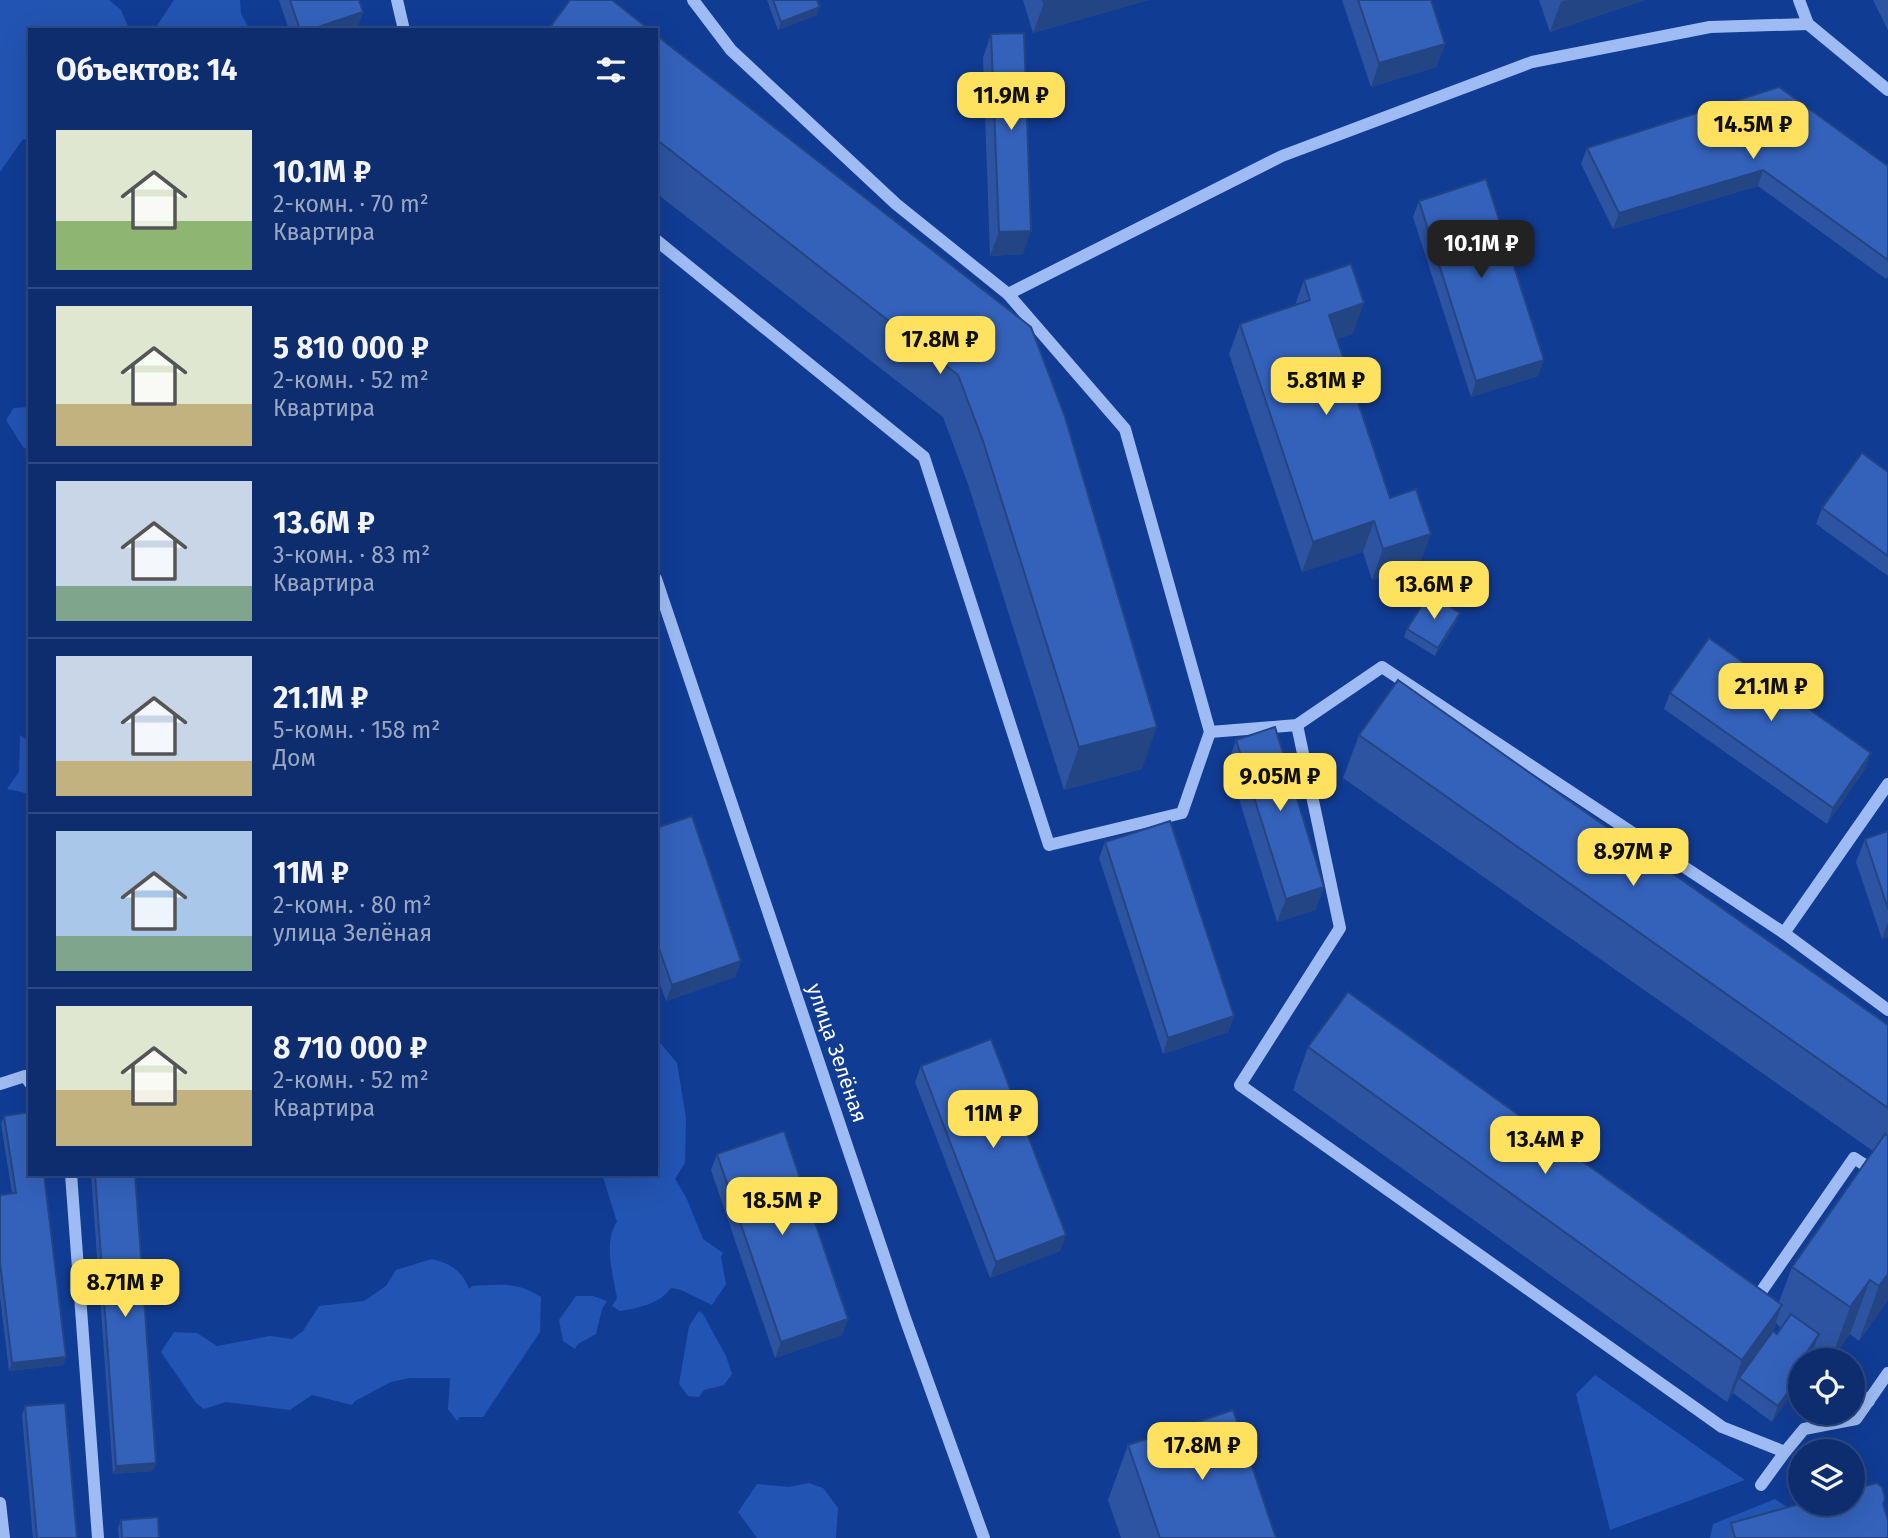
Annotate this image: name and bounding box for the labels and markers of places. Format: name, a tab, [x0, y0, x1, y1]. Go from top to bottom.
pin: 11.9M ₽	[946, 72, 1076, 132]
pin: 14.5M ₽	[1688, 102, 1818, 161]
pin: 10.1M ₽	[1416, 220, 1546, 280]
pin: 17.8M ₽	[875, 316, 1005, 376]
pin: 5.81M ₽	[1261, 358, 1391, 417]
pin: 13.6M ₽	[1369, 562, 1499, 621]
pin: 21.1M ₽	[1706, 664, 1836, 723]
pin: 9.05M ₽	[1215, 754, 1345, 813]
pin: 8.97M ₽	[1568, 828, 1698, 888]
pin: 11M ₽	[944, 1090, 1042, 1150]
pin: 13.4M ₽	[1480, 1116, 1610, 1176]
pin: 18.5M ₽	[717, 1178, 847, 1237]
pin: 8.71M ₽	[60, 1260, 190, 1319]
pin: 17.8M ₽	[1137, 1422, 1267, 1482]

